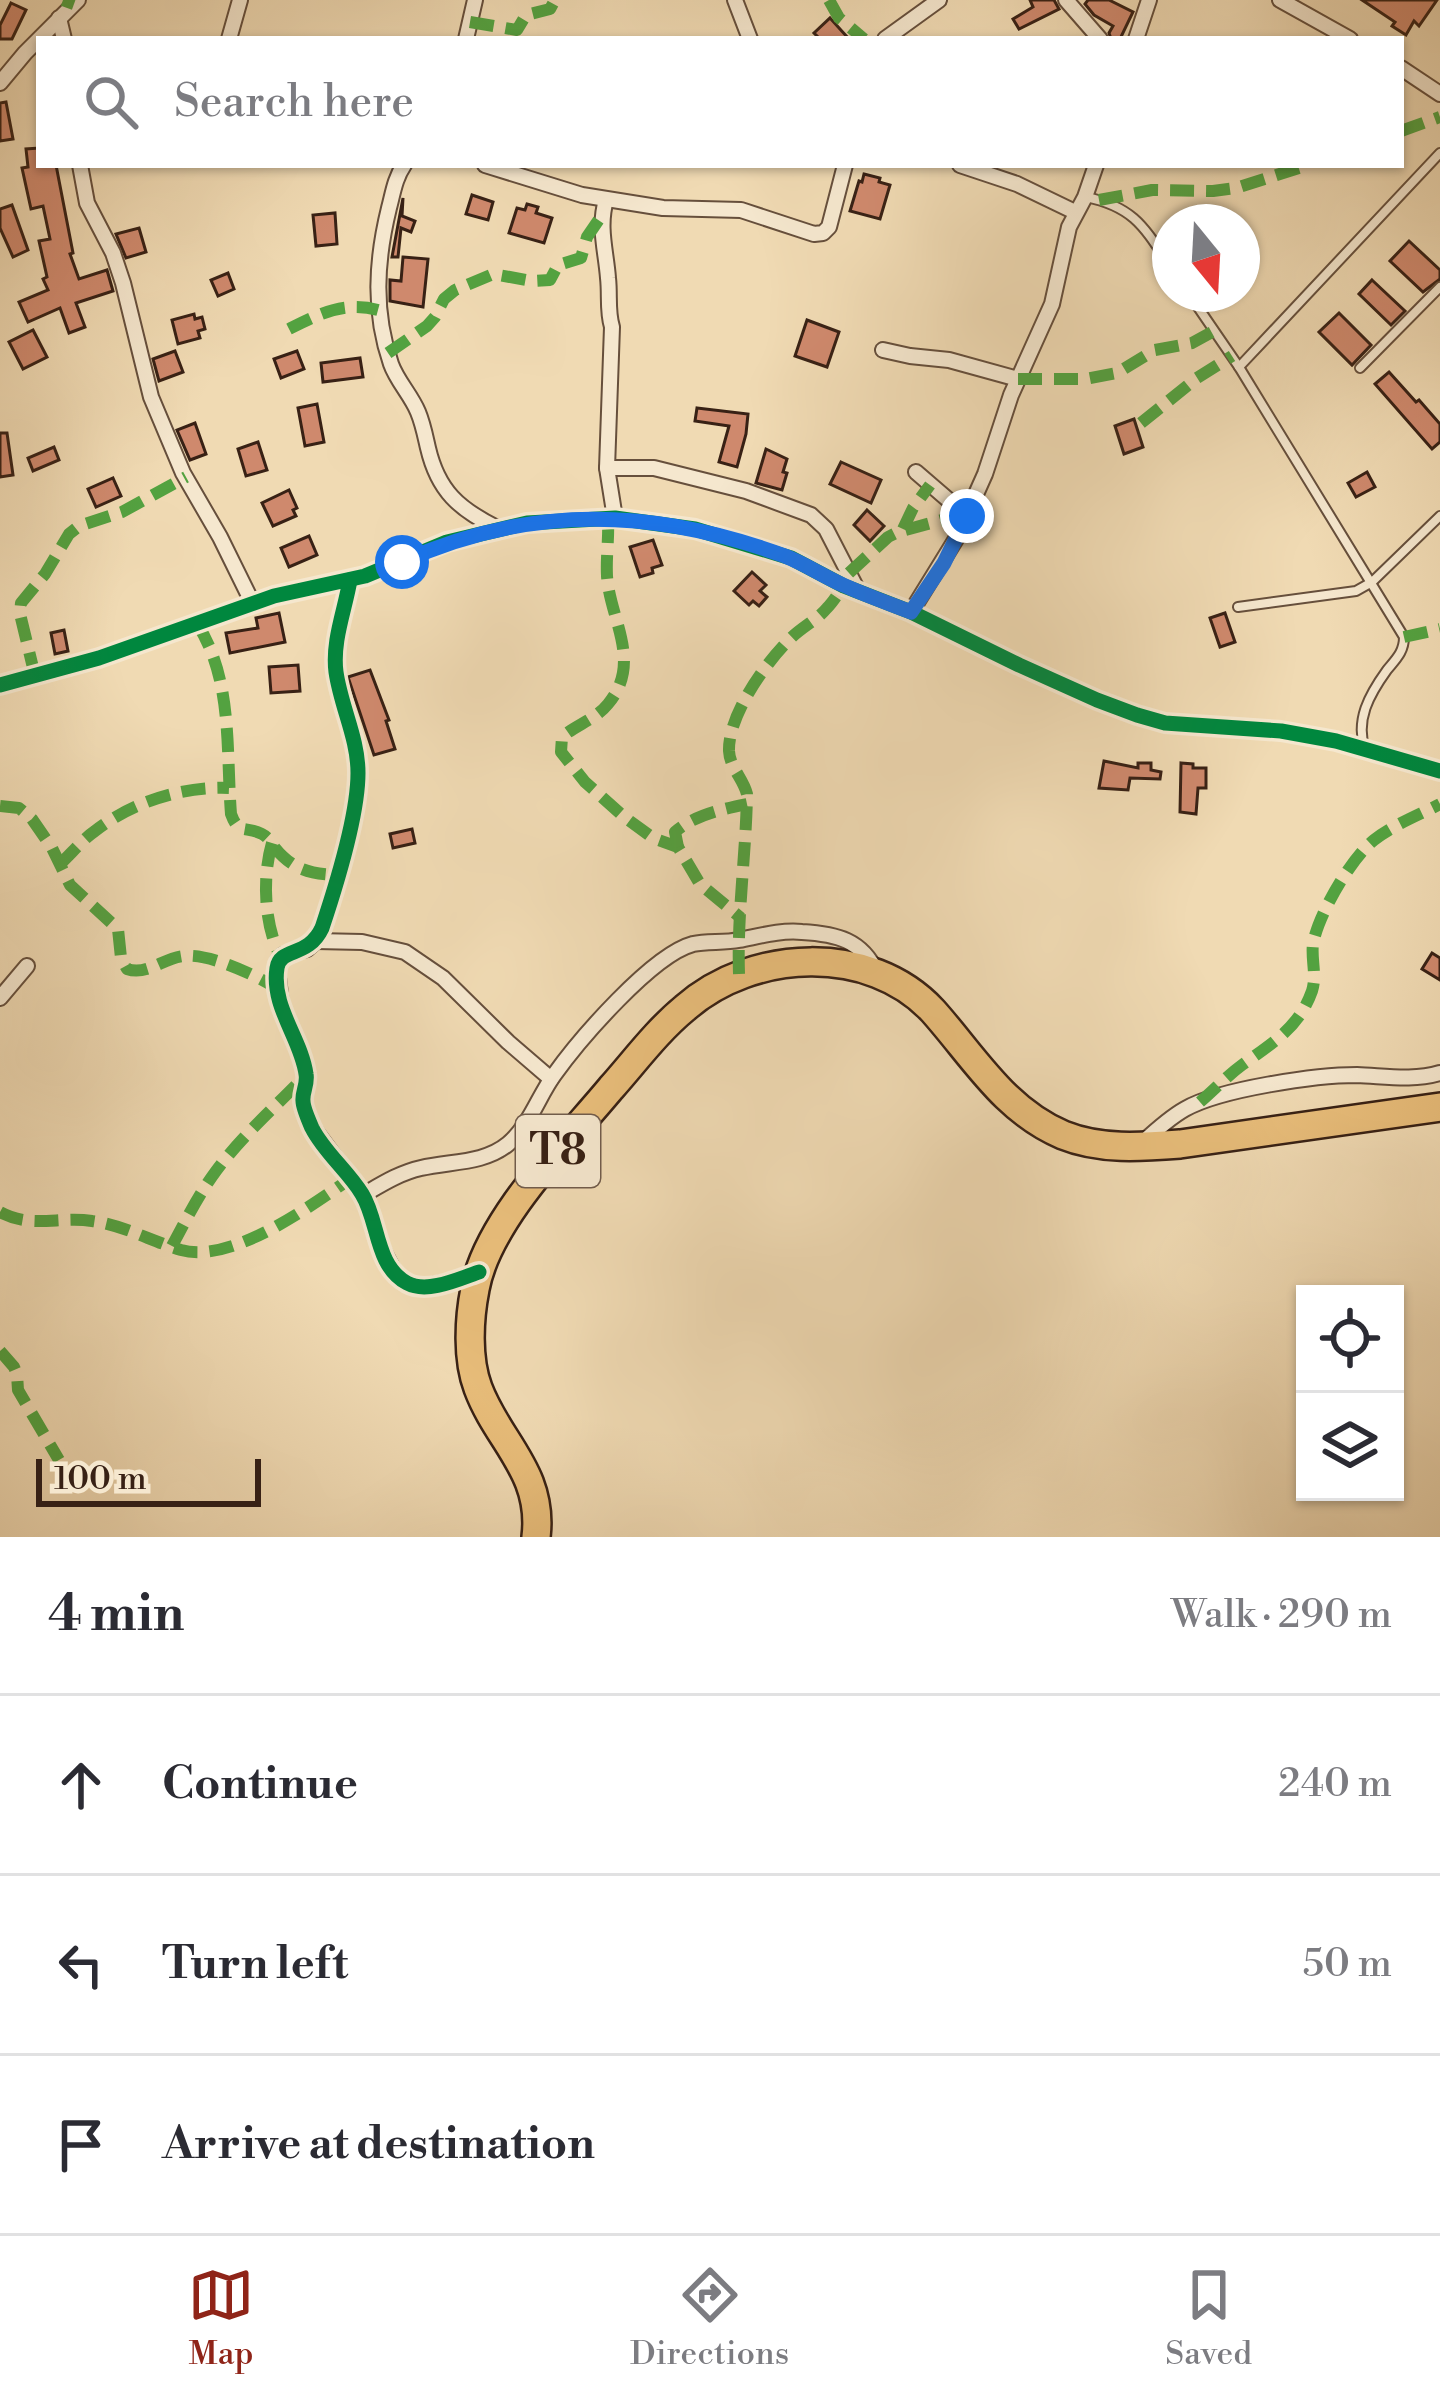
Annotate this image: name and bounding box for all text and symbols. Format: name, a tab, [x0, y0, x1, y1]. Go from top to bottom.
search box	[36, 36, 1404, 168]
icon: search	[78, 69, 144, 135]
text: Search here	[174, 74, 414, 131]
north arrow	[1152, 204, 1260, 312]
route end	[940, 489, 994, 543]
route start	[375, 535, 429, 589]
road number: T8	[516, 1115, 600, 1187]
map controls	[1296, 1285, 1404, 1501]
button: locate	[1296, 1285, 1404, 1393]
button: layers	[1296, 1393, 1404, 1501]
scale bar	[36, 1453, 261, 1506]
text: 100 m	[54, 1459, 147, 1500]
text: 4 min	[48, 1583, 184, 1647]
text: Walk · 290 m	[1171, 1591, 1392, 1640]
icon: ahead	[48, 1752, 114, 1818]
text: Continue	[162, 1756, 358, 1813]
text: 240 m	[1278, 1760, 1392, 1809]
icon: left	[48, 1932, 114, 1998]
text: Turn left	[162, 1936, 348, 1993]
text: 50 m	[1302, 1940, 1392, 1989]
icon: arrive	[48, 2112, 114, 2178]
text: Arrive at destination	[162, 2116, 595, 2173]
tab: Map	[188, 2262, 254, 2375]
tab: Directions	[630, 2262, 789, 2375]
tab: Saved	[1165, 2262, 1252, 2375]

